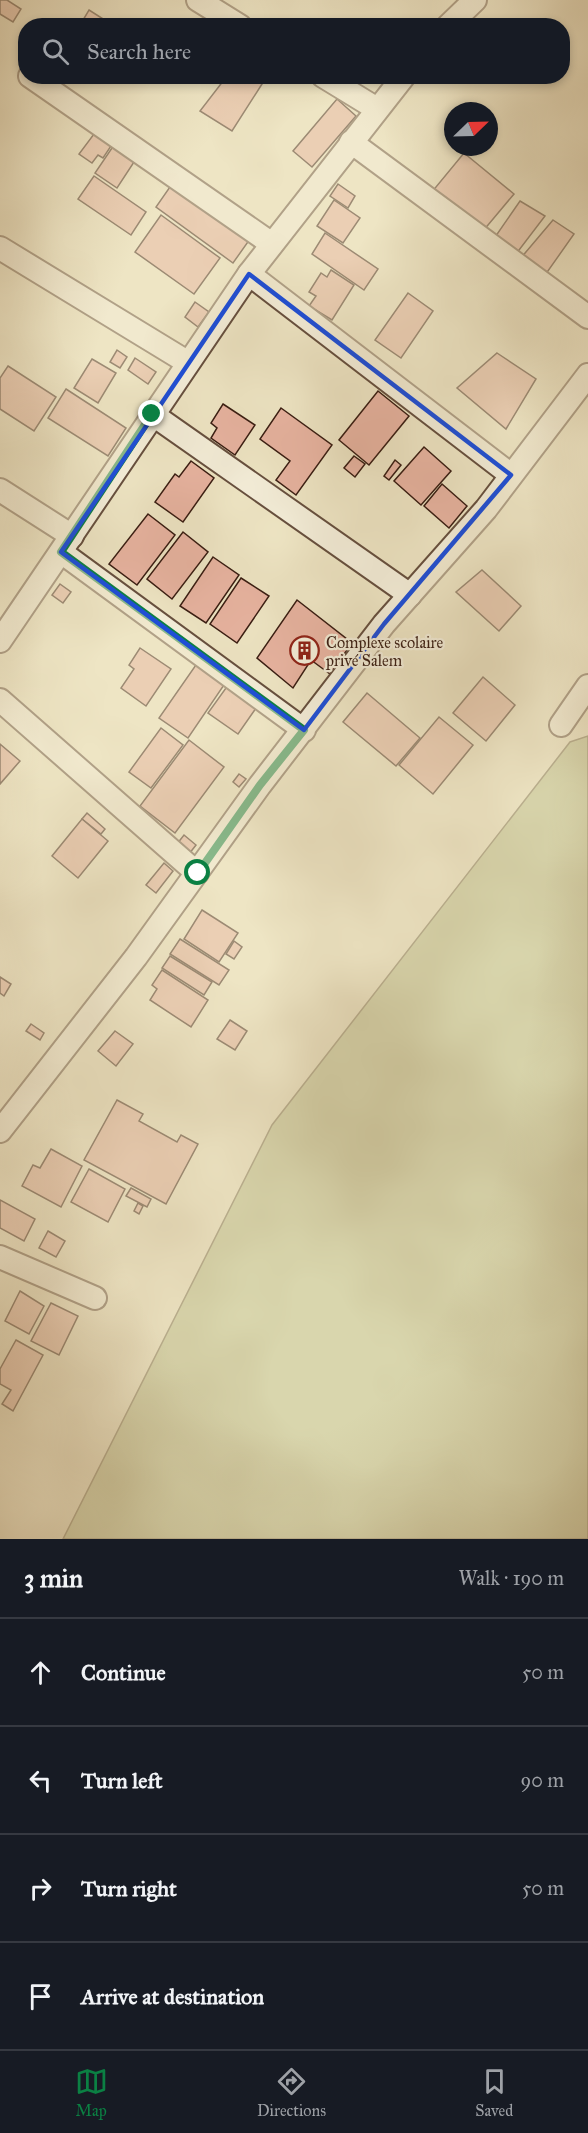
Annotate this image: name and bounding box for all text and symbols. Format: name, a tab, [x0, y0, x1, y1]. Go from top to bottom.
search box	[18, 18, 570, 84]
icon: search	[39, 35, 72, 68]
text: Search here	[87, 38, 191, 65]
north arrow	[444, 102, 498, 156]
route end	[138, 400, 164, 426]
place label: Complexe scolaire privé Salem	[325, 633, 443, 670]
building icon: Complexe scolaire privé Salem	[289, 635, 321, 667]
route start	[184, 859, 210, 885]
text: 3 min	[24, 1562, 83, 1594]
text: Walk · 190 m	[459, 1566, 564, 1590]
icon: ahead	[24, 1656, 57, 1689]
text: Continue	[81, 1659, 166, 1686]
text: 50 m	[522, 1660, 564, 1684]
icon: left	[24, 1764, 57, 1797]
text: Turn left	[81, 1767, 163, 1794]
text: 90 m	[521, 1768, 564, 1792]
icon: right	[24, 1872, 57, 1905]
text: Turn right	[81, 1875, 177, 1902]
text: 50 m	[522, 1876, 564, 1900]
icon: arrive	[24, 1980, 57, 2013]
text: Arrive at destination	[81, 1983, 264, 2010]
tab: Map	[75, 2065, 108, 2120]
tab: Directions	[257, 2065, 326, 2120]
tab: Saved	[475, 2065, 513, 2120]

